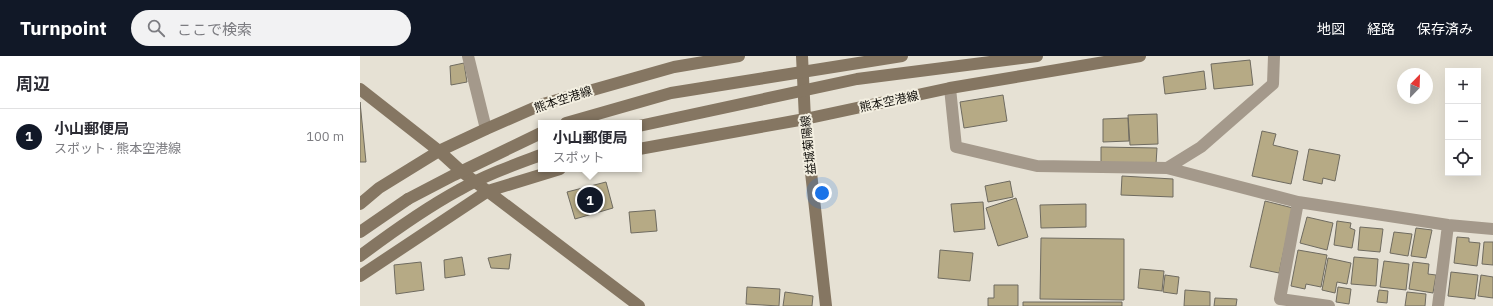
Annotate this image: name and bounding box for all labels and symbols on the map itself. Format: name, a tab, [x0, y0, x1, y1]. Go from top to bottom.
north arrow	[1397, 68, 1433, 104]
street label: 熊本空港線	[532, 83, 594, 115]
street label: 熊本空港線	[858, 87, 920, 115]
street label: 益城菊陽線	[797, 114, 819, 176]
your location	[812, 183, 832, 203]
pin: 1	[577, 185, 603, 215]

